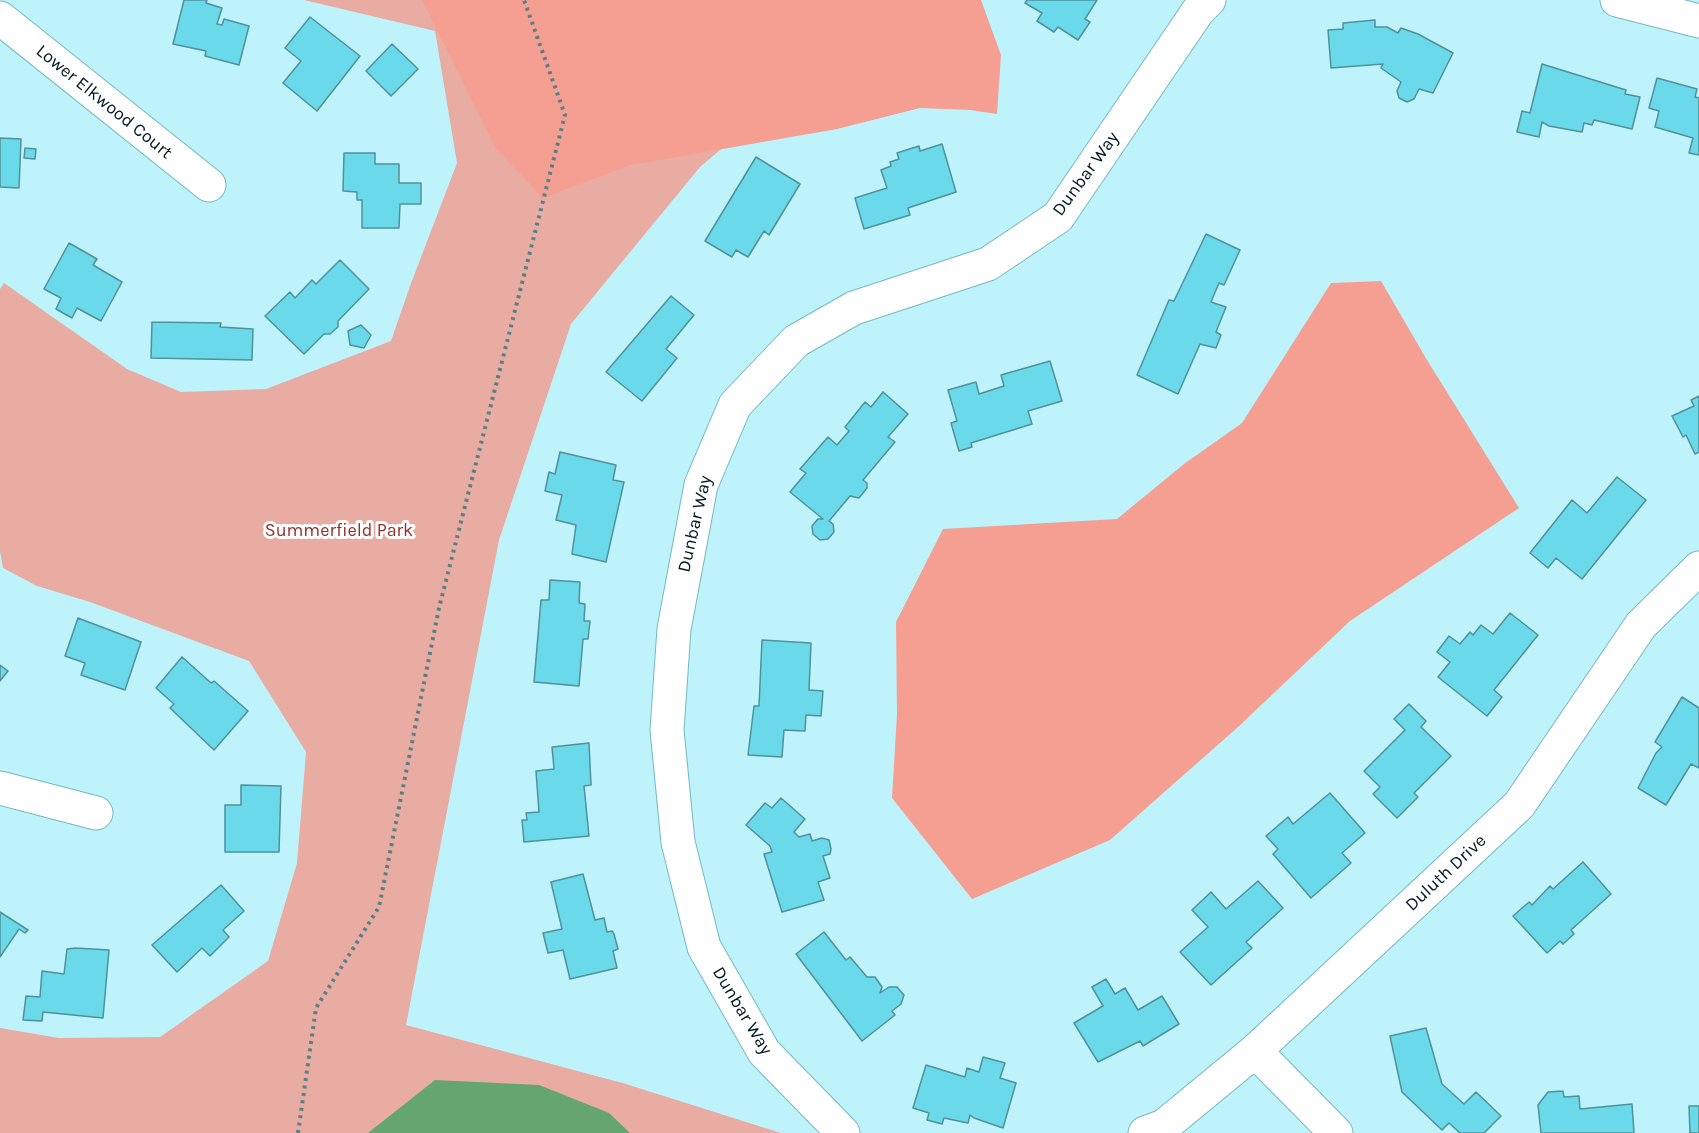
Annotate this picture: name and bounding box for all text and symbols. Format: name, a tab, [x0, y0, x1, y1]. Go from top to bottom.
street label: Lower Elkwood Court	[31, 40, 177, 164]
street label: Dunbar Way	[1048, 128, 1124, 220]
street label: Dunbar Way	[673, 473, 717, 575]
park label: Summerfield Park	[265, 520, 413, 542]
street label: Duluth Drive	[1401, 830, 1491, 916]
street label: Dunbar Way	[707, 963, 777, 1059]

